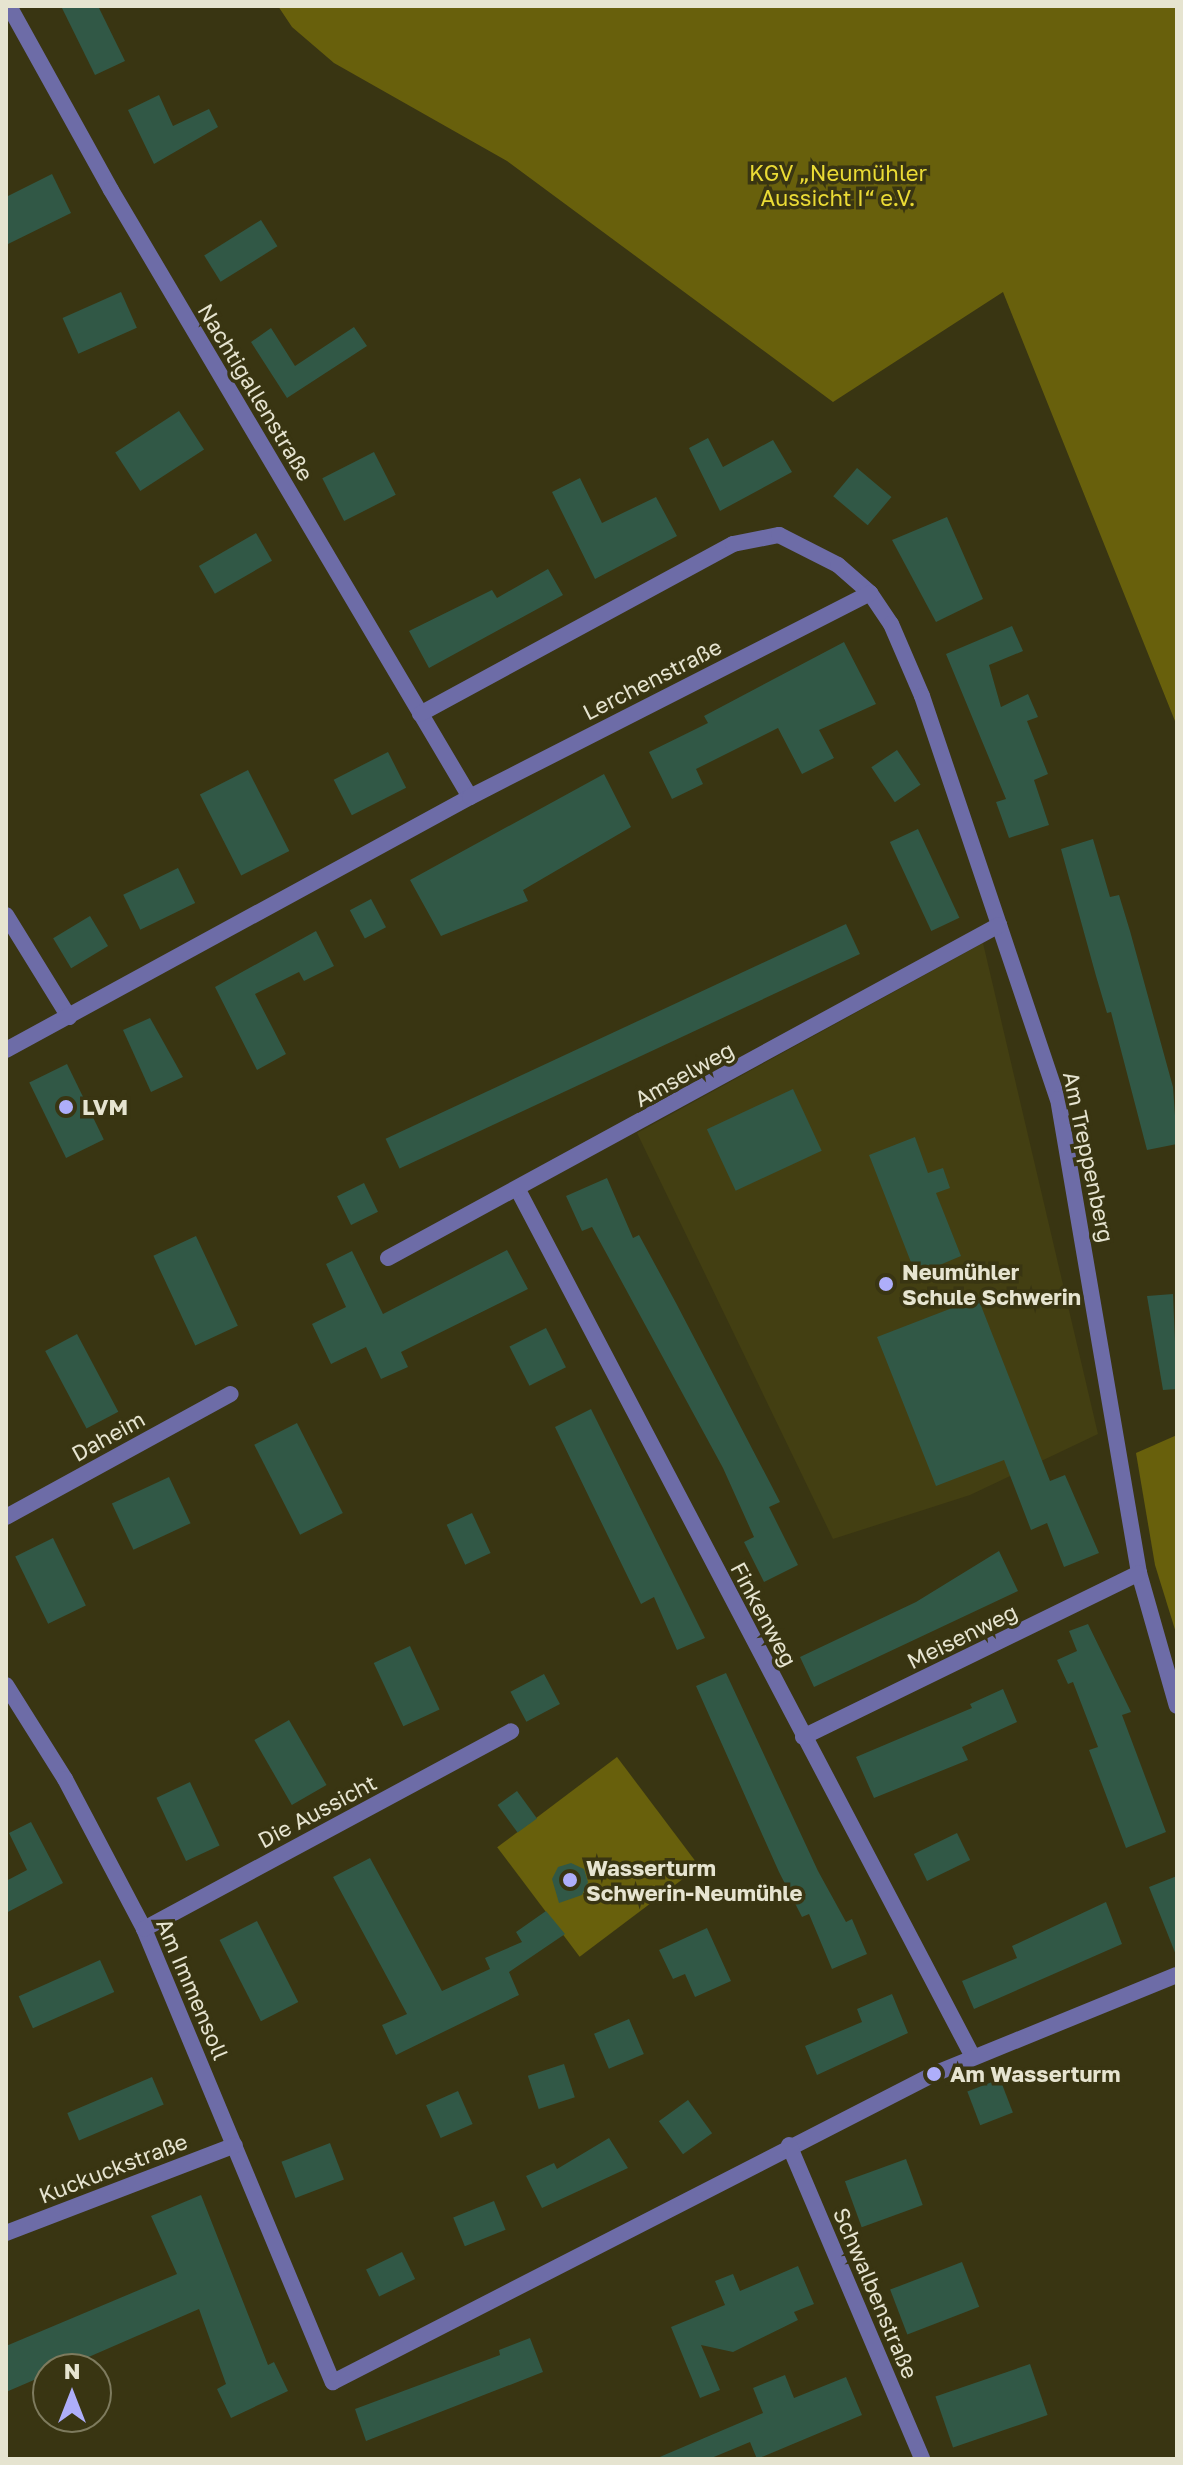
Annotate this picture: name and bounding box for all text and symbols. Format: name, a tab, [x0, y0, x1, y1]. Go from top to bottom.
park label: KGV „Neumühler Aussicht I“ e.V.	[749, 159, 927, 210]
street label: Nachtigallenstraße	[193, 299, 319, 485]
street label: Lerchenstraße	[578, 633, 726, 725]
street label: Amselweg	[630, 1036, 738, 1112]
street label: Am Treppenberg	[1058, 1069, 1120, 1245]
place label: LVM	[82, 1094, 128, 1120]
marker: LVM	[57, 1098, 75, 1116]
place label: Neumühler Schule Schwerin	[902, 1258, 1081, 1310]
marker: Neumühler Schule Schwerin	[877, 1275, 895, 1293]
street label: Daheim	[67, 1405, 149, 1467]
street label: Finkenweg	[725, 1557, 803, 1671]
street label: Meisenweg	[903, 1598, 1021, 1674]
street label: Die Aussicht	[253, 1769, 381, 1853]
place label: Wasserturm Schwerin-Neumühle	[586, 1854, 803, 1906]
marker: Wasserturm Schwerin-Neumühle	[561, 1871, 579, 1889]
street label: Am Immensoll	[151, 1914, 235, 2064]
place label: Am Wasserturm	[950, 2061, 1120, 2087]
marker: Am Wasserturm	[925, 2065, 943, 2083]
street label: Kuckuckstraße	[35, 2128, 191, 2208]
street label: Schwalbenstraße	[828, 2204, 924, 2382]
north arrow	[32, 2353, 112, 2433]
text: N	[64, 2357, 80, 2384]

